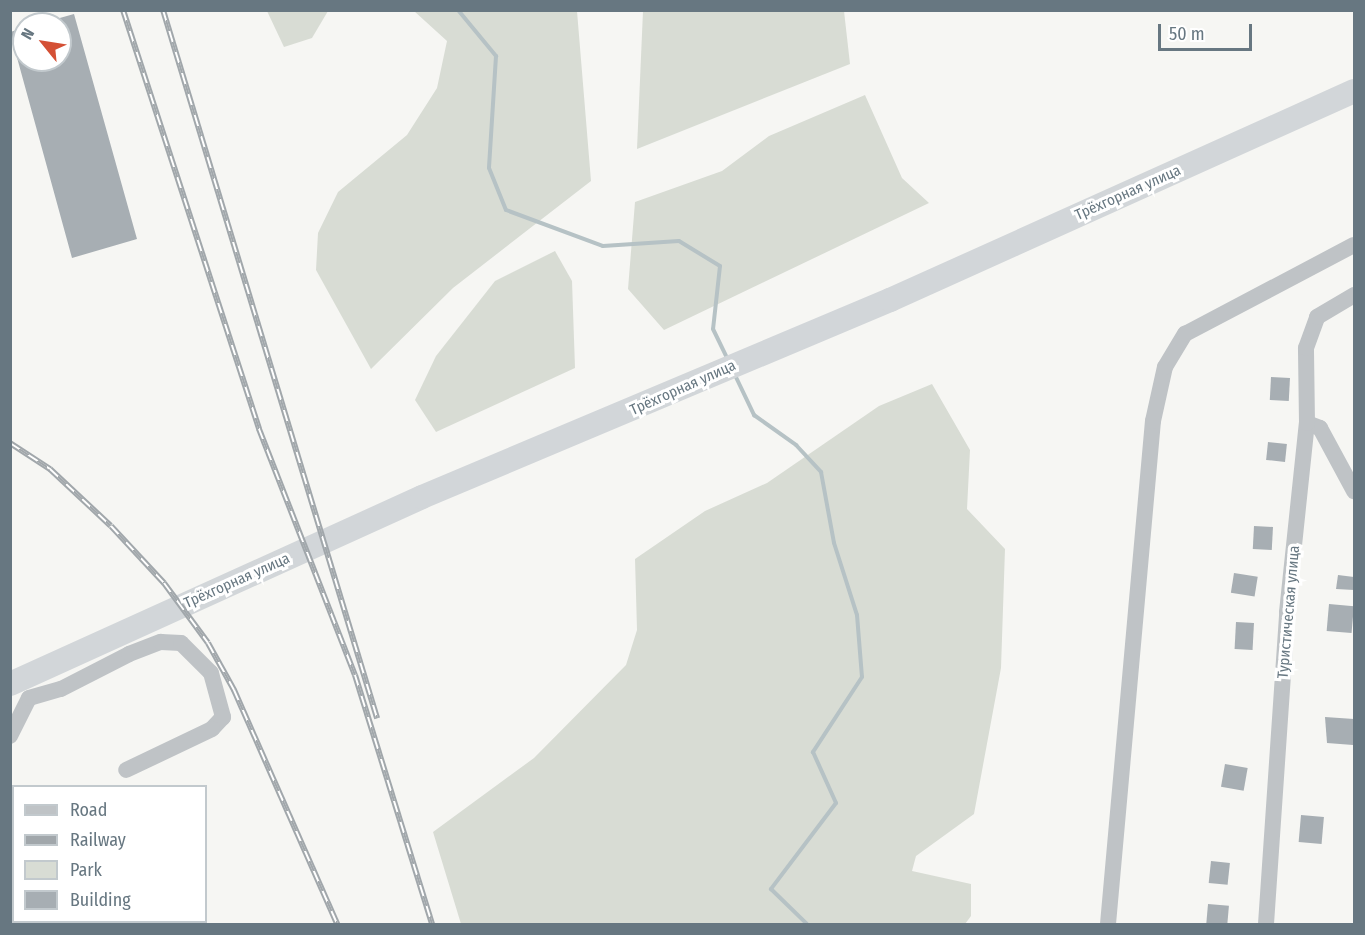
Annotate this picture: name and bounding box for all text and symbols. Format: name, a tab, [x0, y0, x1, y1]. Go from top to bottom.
north arrow	[12, 12, 72, 72]
scale bar	[1161, 12, 1256, 50]
text: 50 m	[1169, 23, 1205, 45]
text: N	[17, 25, 38, 43]
street label: Трёхгорная улица	[1072, 162, 1184, 224]
street label: Трёхгорная улица	[627, 357, 739, 419]
street label: Туристическая улица	[1274, 545, 1304, 679]
street label: Трёхгорная улица	[181, 550, 293, 612]
legend	[12, 785, 207, 923]
text: Road	[70, 799, 107, 821]
text: Railway	[70, 829, 126, 851]
text: Park	[70, 859, 102, 881]
text: Building	[70, 889, 131, 911]

